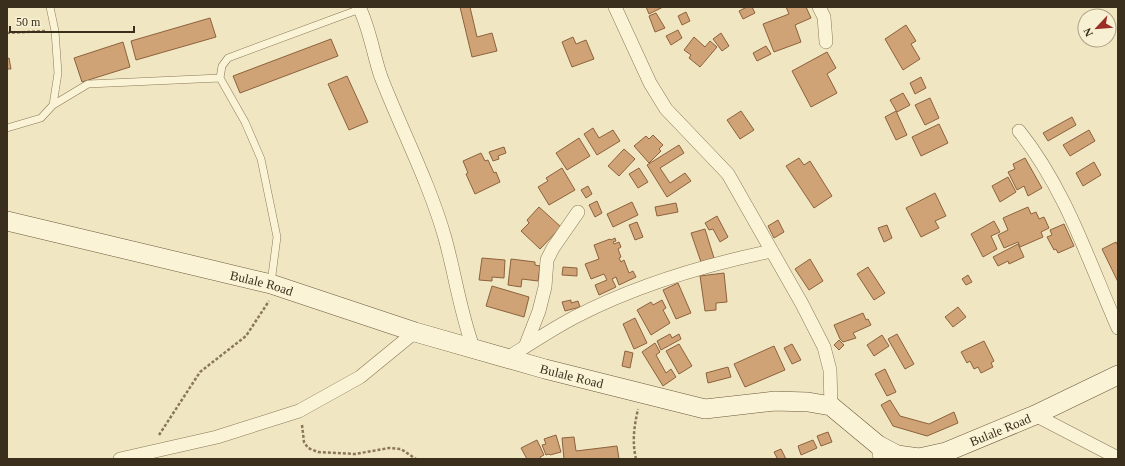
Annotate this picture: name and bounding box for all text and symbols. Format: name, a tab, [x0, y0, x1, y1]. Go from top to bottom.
scale bar	[10, 8, 134, 34]
north arrow	[1077, 8, 1117, 48]
text: 50 m	[16, 15, 41, 29]
text: N	[1081, 26, 1095, 39]
street label: Bulale Road	[229, 267, 296, 299]
street label: Bulale Road	[538, 360, 605, 391]
street label: Bulale Road	[967, 410, 1033, 449]

